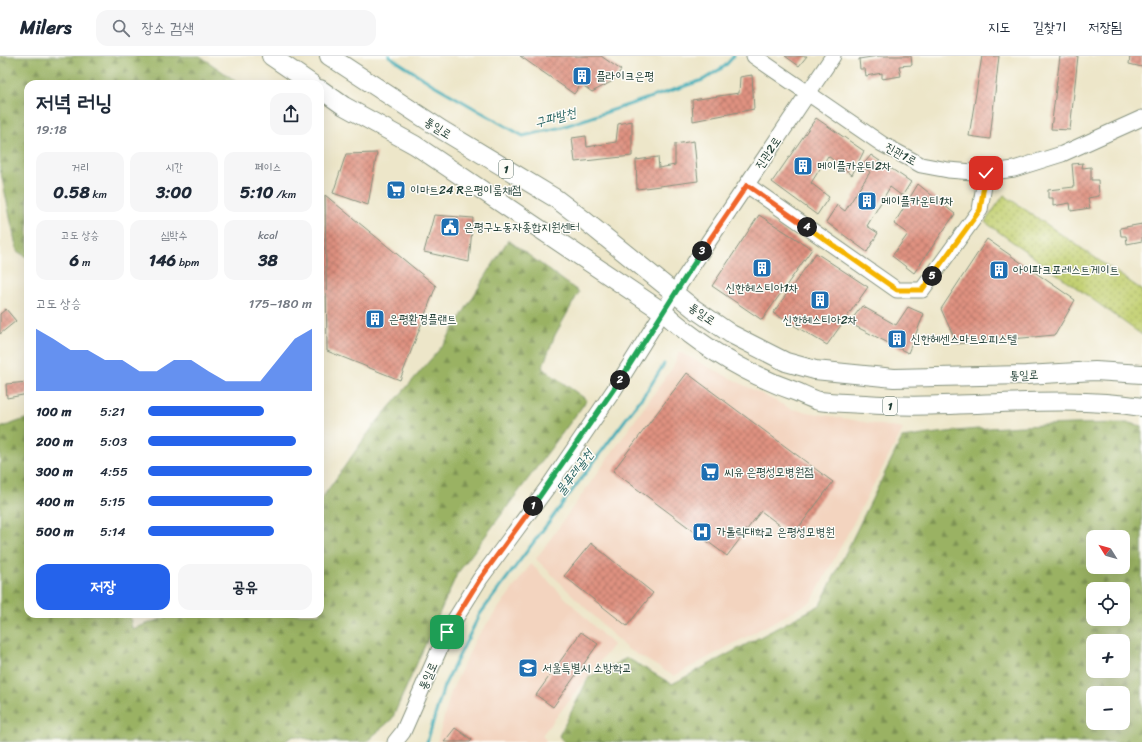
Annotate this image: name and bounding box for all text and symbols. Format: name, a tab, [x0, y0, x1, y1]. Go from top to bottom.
search box	[96, 10, 376, 46]
text: Milers	[20, 11, 72, 44]
text: 장소 검색	[142, 15, 194, 41]
text: 지도	[988, 15, 1010, 40]
text: 길찾기	[1032, 15, 1066, 40]
text: 저장됨	[1088, 15, 1122, 40]
icon: search	[110, 17, 132, 39]
building icon: 플라이크은평	[571, 65, 593, 87]
place label: 플라이크은평	[596, 65, 654, 87]
text: 저녁 러닝	[36, 83, 113, 122]
button: share	[270, 93, 312, 135]
water label: 구파발천	[532, 101, 580, 134]
street label: 통일로	[420, 111, 456, 145]
text: 19:18	[36, 118, 67, 141]
street label: 진관2로	[749, 132, 787, 174]
street label: 진관1로	[881, 136, 921, 172]
building icon: 메이플카운티2차	[792, 155, 814, 177]
place label: 메이플카운티2차	[817, 155, 892, 177]
pin	[969, 156, 1003, 190]
text: 거리	[71, 158, 89, 177]
text: 시간	[165, 158, 183, 177]
text: 페이스	[255, 158, 281, 177]
road number: 1	[499, 160, 513, 178]
icon: check	[975, 162, 997, 184]
text: 0.58	[53, 177, 90, 207]
text: 3:00	[156, 177, 192, 207]
text: 5:10	[240, 177, 273, 207]
supermarket icon: 이마트24 R은평이룸채점	[385, 179, 407, 201]
place label: 이마트24 R은평이룸채점	[410, 179, 522, 201]
text: km	[90, 185, 107, 204]
text: /km	[273, 185, 296, 204]
building icon: 메이플카운티1차	[856, 190, 878, 212]
place label: 메이플카운티1차	[881, 190, 954, 212]
public building icon: 은평구노동자종합지원센터	[439, 216, 461, 238]
place label: 은평구노동자종합지원센터	[464, 216, 580, 238]
pin: 4	[797, 217, 817, 237]
text: 4	[804, 217, 810, 236]
text: 고도 상승	[61, 226, 99, 245]
text: 심박수	[161, 226, 187, 245]
text: kcal	[258, 226, 278, 245]
pin: 3	[692, 241, 712, 261]
text: 3	[699, 241, 705, 260]
text: 6	[70, 245, 79, 275]
text: 146	[149, 245, 176, 275]
text: 38	[258, 245, 278, 275]
text: m	[79, 253, 90, 272]
text: bpm	[176, 253, 199, 272]
building icon: 신한헤스티아1차	[751, 257, 773, 279]
building icon: 아이파크포레스트게이트	[988, 259, 1010, 281]
place label: 아이파크포레스트게이트	[1013, 259, 1119, 281]
pin: 5	[922, 266, 942, 286]
text: 5	[929, 266, 935, 285]
place label: 신한헤스티아1차	[726, 277, 798, 299]
building icon: 신한헤스티아2차	[809, 289, 831, 311]
text: 고도 상승	[36, 292, 81, 315]
text: 175–180 m	[249, 292, 312, 315]
street label: 통일로	[684, 297, 720, 331]
building icon: 은평환경플랜트	[364, 308, 386, 330]
place label: 은평환경플랜트	[389, 308, 457, 330]
place label: 신한헤스티아2차	[783, 309, 857, 331]
building icon: 신한헤센스마트오피스텔	[886, 328, 908, 350]
place label: 신한헤센스마트오피스텔	[911, 328, 1018, 350]
street label: 통일로	[1009, 364, 1039, 386]
pin: 2	[610, 370, 630, 390]
text: 2	[617, 370, 623, 389]
road number: 1	[883, 397, 897, 415]
text: 100 m	[36, 400, 71, 423]
text: 5:21	[100, 400, 125, 423]
text: 200 m	[36, 430, 73, 453]
text: 5:03	[100, 430, 127, 453]
water label: 물푸레골천	[549, 443, 600, 500]
text: 300 m	[36, 460, 73, 483]
text: 4:55	[100, 460, 128, 483]
supermarket icon: 씨유 은평성모병원점	[699, 461, 721, 483]
place label: 씨유 은평성모병원점	[724, 461, 814, 483]
text: 400 m	[36, 490, 74, 513]
text: 5:15	[100, 490, 125, 513]
pin: 1	[523, 496, 543, 516]
text: 1	[531, 496, 535, 515]
text: 500 m	[36, 520, 74, 543]
text: 5:14	[100, 520, 126, 543]
hospital icon: 가톨릭대학교 은평성모병원	[691, 521, 713, 543]
place label: 가톨릭대학교 은평성모병원	[716, 521, 835, 543]
north arrow	[1086, 530, 1130, 574]
map controls	[1086, 530, 1130, 730]
button: 저장	[36, 564, 170, 610]
button: 공유	[178, 564, 312, 610]
button: locate	[1086, 582, 1130, 626]
pin	[430, 615, 464, 649]
icon: arrive	[436, 621, 458, 643]
button: +	[1086, 634, 1130, 678]
school or university icon: 서울특별시 소방학교	[517, 657, 539, 679]
place label: 서울특별시 소방학교	[542, 657, 632, 679]
street label: 통일로	[412, 658, 444, 694]
button: −	[1086, 686, 1130, 730]

